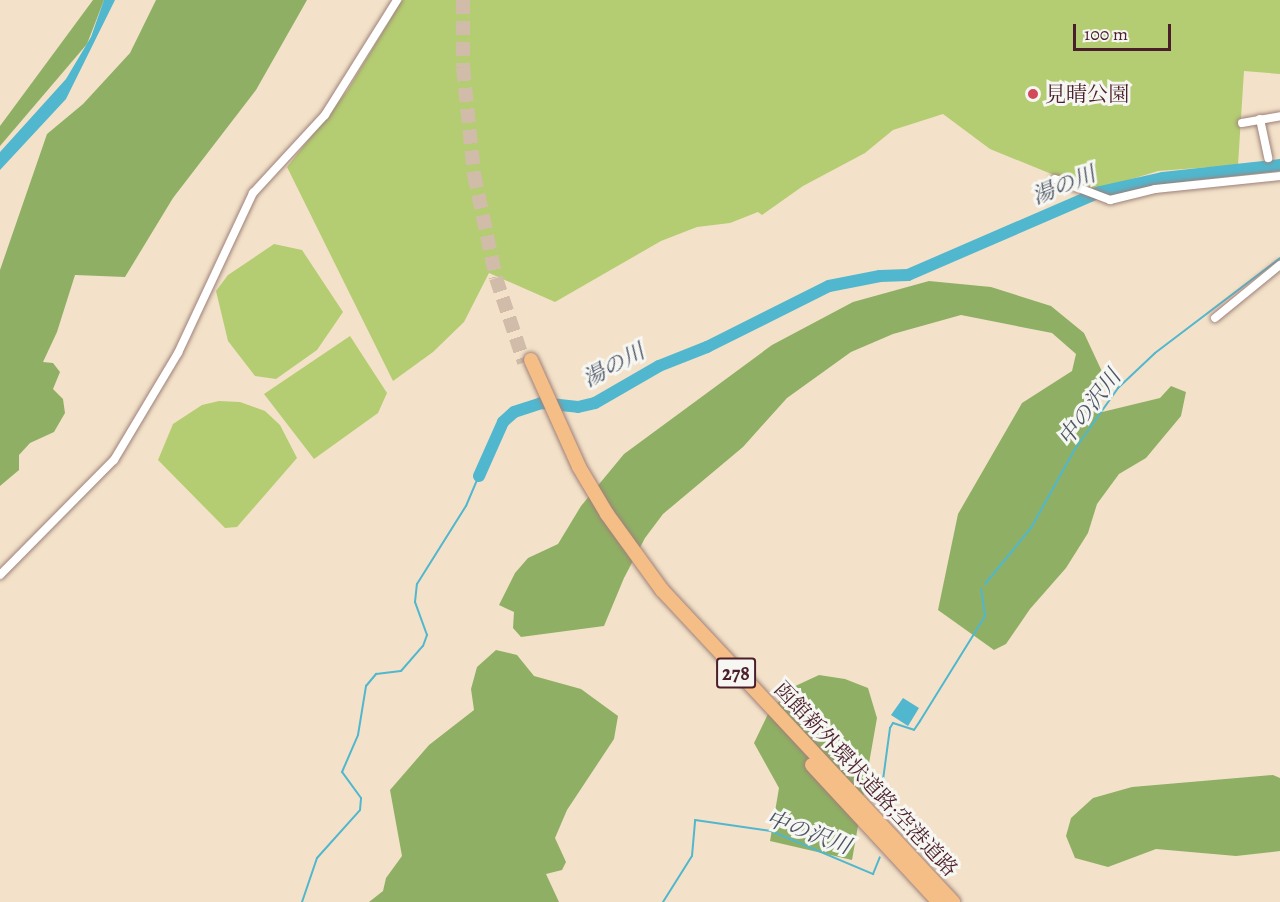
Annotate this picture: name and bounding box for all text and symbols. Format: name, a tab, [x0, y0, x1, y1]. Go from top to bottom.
scale bar	[1076, 12, 1174, 50]
text: 100 m	[1084, 22, 1128, 46]
place label: 見晴公園	[1045, 81, 1129, 107]
marker: 見晴公園	[1026, 87, 1040, 101]
water label: 湯の川	[1028, 161, 1100, 211]
water label: 湯の川	[579, 339, 649, 393]
water label: 中の沢川	[1053, 365, 1127, 451]
road number: 278	[715, 656, 757, 690]
street label: 函館新外環状道路;空港道路	[769, 676, 963, 882]
water label: 中の沢川	[762, 806, 854, 860]

